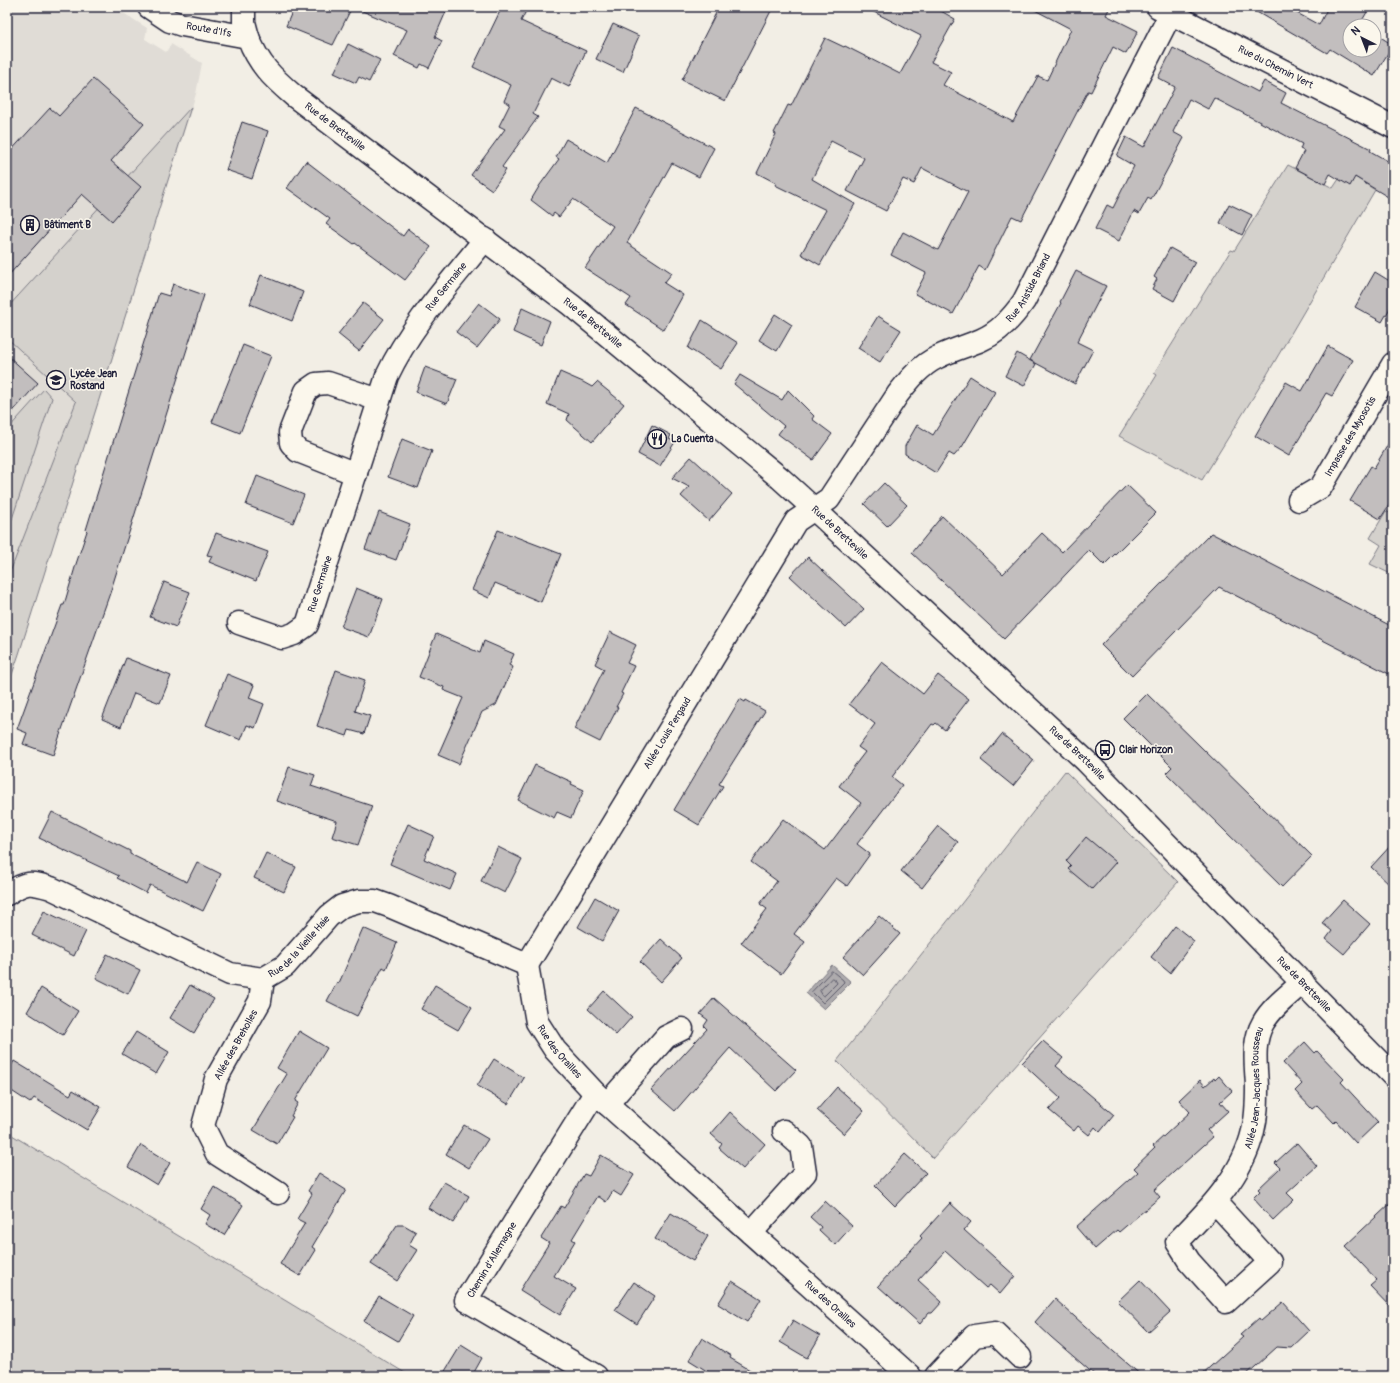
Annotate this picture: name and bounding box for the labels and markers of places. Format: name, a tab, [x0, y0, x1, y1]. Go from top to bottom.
building icon: Bâtiment B	[19, 214, 41, 236]
place label: Bâtiment B	[44, 219, 91, 231]
place label: Lycée Jean Rostand	[70, 368, 117, 392]
school or university icon: Lycée Jean Rostand	[45, 369, 67, 391]
restaurant icon: La Cuenta	[646, 428, 668, 450]
place label: La Cuenta	[671, 433, 714, 445]
bus stop icon: Clair Horizon	[1094, 739, 1116, 761]
place label: Clair Horizon	[1119, 744, 1173, 756]

